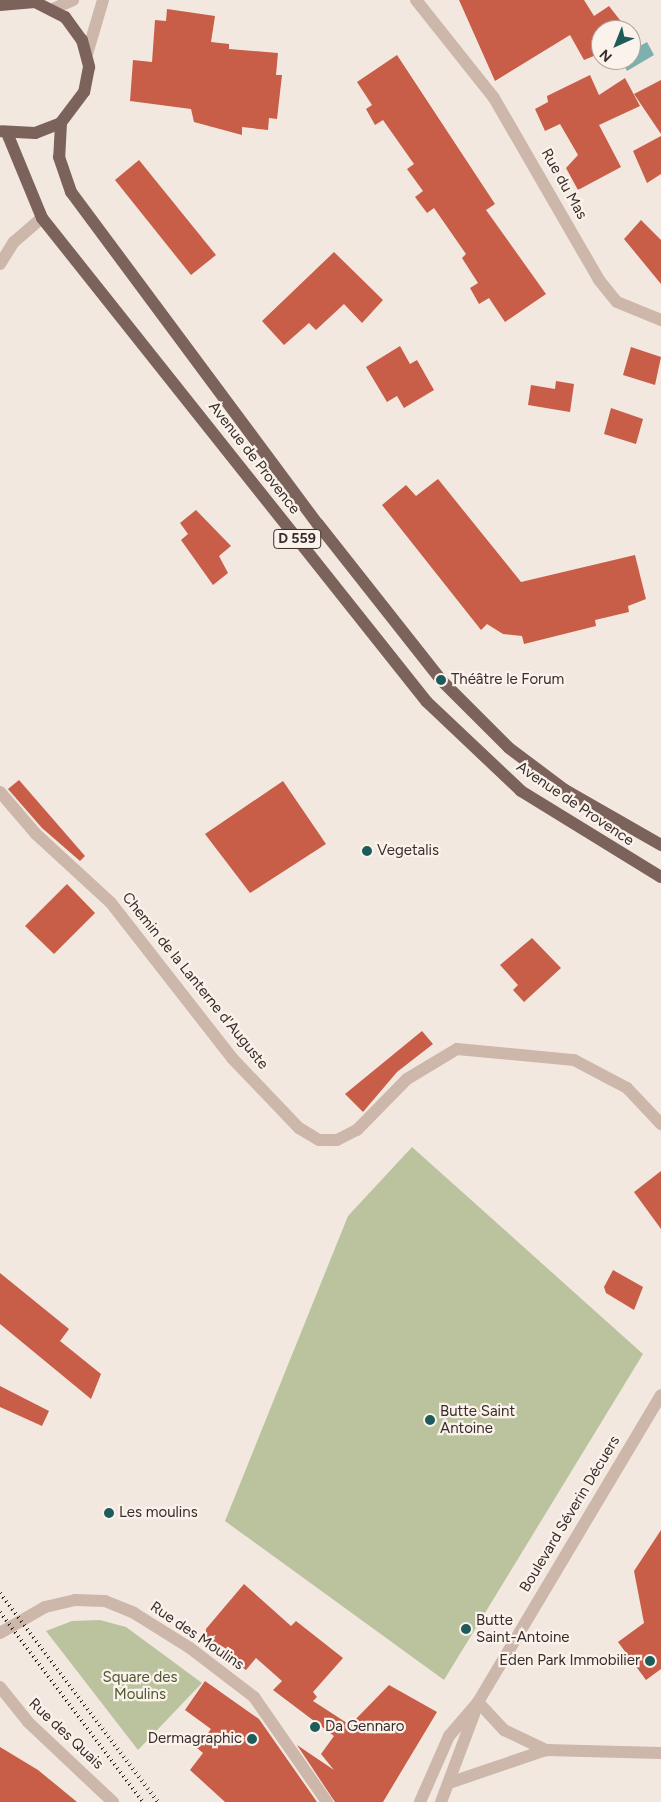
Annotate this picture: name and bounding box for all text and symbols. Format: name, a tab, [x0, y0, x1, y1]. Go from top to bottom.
north arrow	[591, 20, 641, 70]
text: N	[596, 46, 616, 65]
street label: Rue du Mas	[537, 146, 591, 222]
street label: Avenue de Provence	[204, 398, 304, 518]
road number: D 559	[272, 528, 322, 550]
place label: Théâtre le Forum	[451, 671, 564, 689]
marker: Théâtre le Forum	[435, 674, 447, 686]
street label: Avenue de Provence	[513, 758, 637, 850]
place label: Vegetalis	[377, 842, 439, 860]
marker: Vegetalis	[361, 845, 373, 857]
street label: Chemin de la Lanterne d'Auguste	[118, 889, 272, 1073]
place label: Butte Saint Antoine	[440, 1402, 515, 1437]
marker: Butte Saint Antoine	[424, 1414, 436, 1426]
street label: Boulevard Séverin Décuers	[516, 1433, 624, 1595]
place label: Les moulins	[119, 1504, 198, 1522]
marker: Les moulins	[103, 1507, 115, 1519]
street label: Rue des Moulins	[147, 1598, 247, 1674]
place label: Butte Saint-Antoine	[476, 1611, 570, 1646]
marker: Butte Saint-Antoine	[460, 1623, 472, 1635]
place label: Eden Park Immobilier	[499, 1652, 640, 1670]
marker: Eden Park Immobilier	[644, 1655, 656, 1667]
park label: Square des Moulins	[103, 1668, 177, 1703]
street label: Rue des Quais	[25, 1695, 107, 1773]
place label: Da Gennaro	[325, 1718, 404, 1736]
marker: Da Gennaro	[309, 1721, 321, 1733]
place label: Dermagraphic	[148, 1730, 242, 1748]
marker: Dermagraphic	[246, 1733, 258, 1745]

